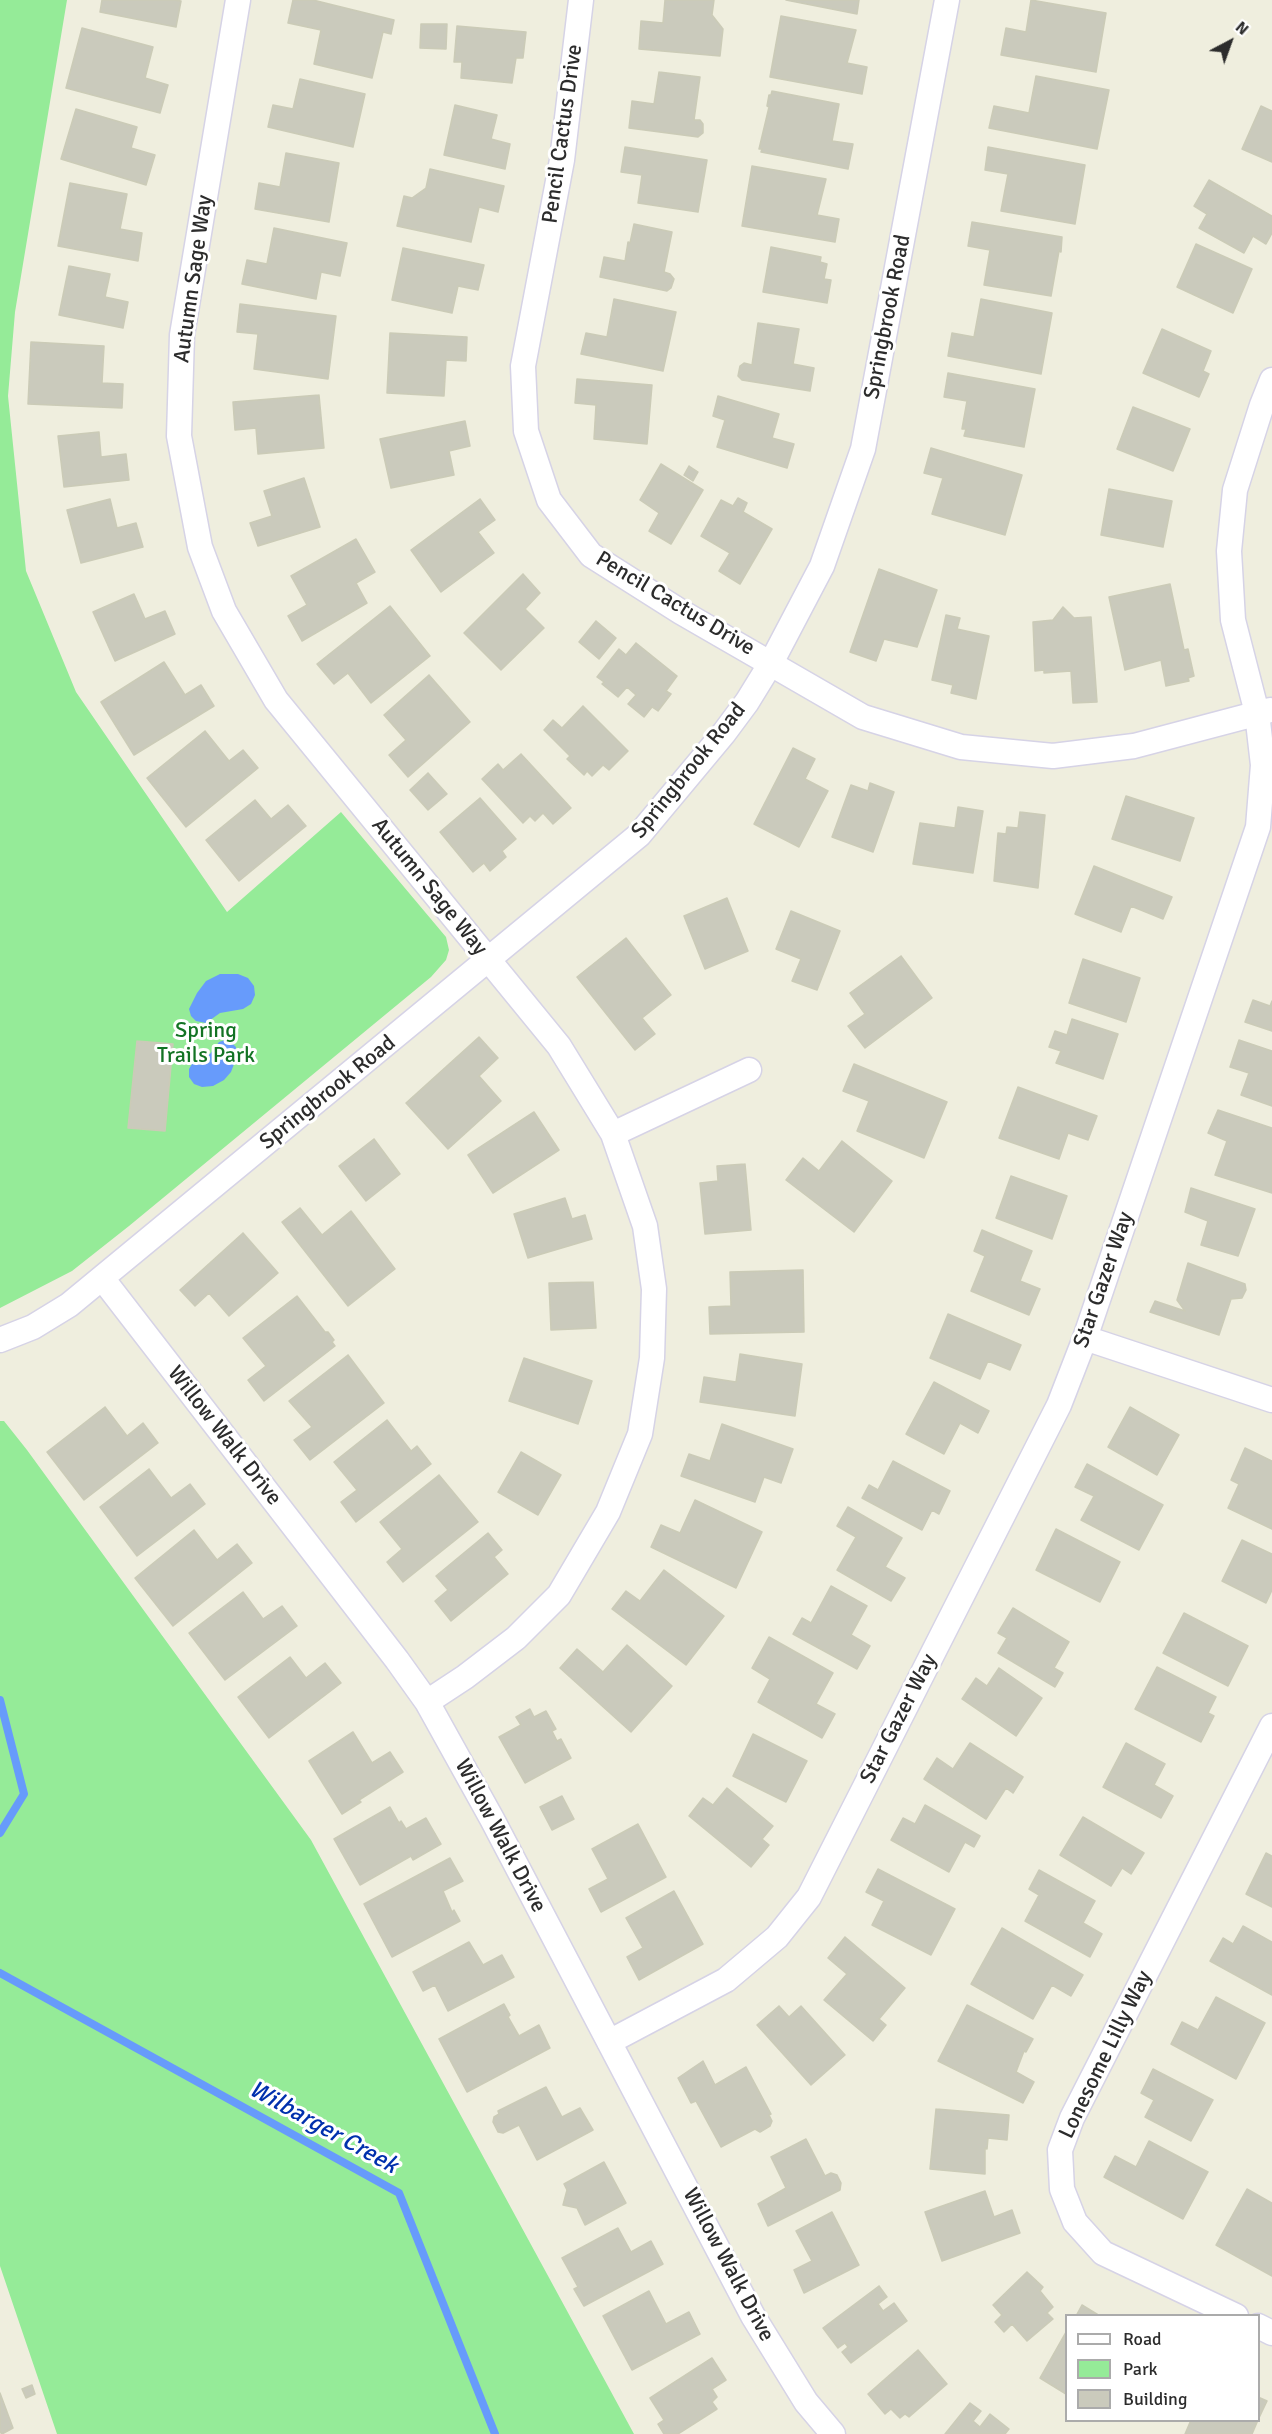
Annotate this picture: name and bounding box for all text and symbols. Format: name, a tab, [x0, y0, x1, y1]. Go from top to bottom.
north arrow	[1200, 12, 1260, 72]
text: N	[1231, 17, 1253, 40]
street label: Pencil Cactus Drive	[537, 43, 589, 225]
street label: Autumn Sage Way	[169, 193, 219, 365]
street label: Springbrook Road	[859, 232, 917, 402]
street label: Pencil Cactus Drive	[591, 546, 759, 662]
street label: Springbrook Road	[626, 698, 752, 844]
street label: Autumn Sage Way	[366, 813, 492, 961]
park label: Spring Trails Park	[157, 1018, 255, 1070]
street label: Springbrook Road	[255, 1030, 401, 1156]
street label: Star Gazer Way	[1068, 1209, 1140, 1351]
street label: Willow Walk Drive	[161, 1361, 287, 1511]
street label: Star Gazer Way	[855, 1650, 943, 1788]
street label: Willow Walk Drive	[449, 1755, 551, 1917]
street label: Lonesome Lilly Way	[1054, 1967, 1158, 2143]
water label: Wilbarger Creek	[244, 2075, 402, 2181]
street label: Willow Walk Drive	[677, 2184, 779, 2346]
legend	[1065, 2314, 1260, 2422]
text: Road	[1123, 2328, 1162, 2350]
text: Park	[1123, 2358, 1158, 2380]
text: Building	[1123, 2388, 1187, 2410]

